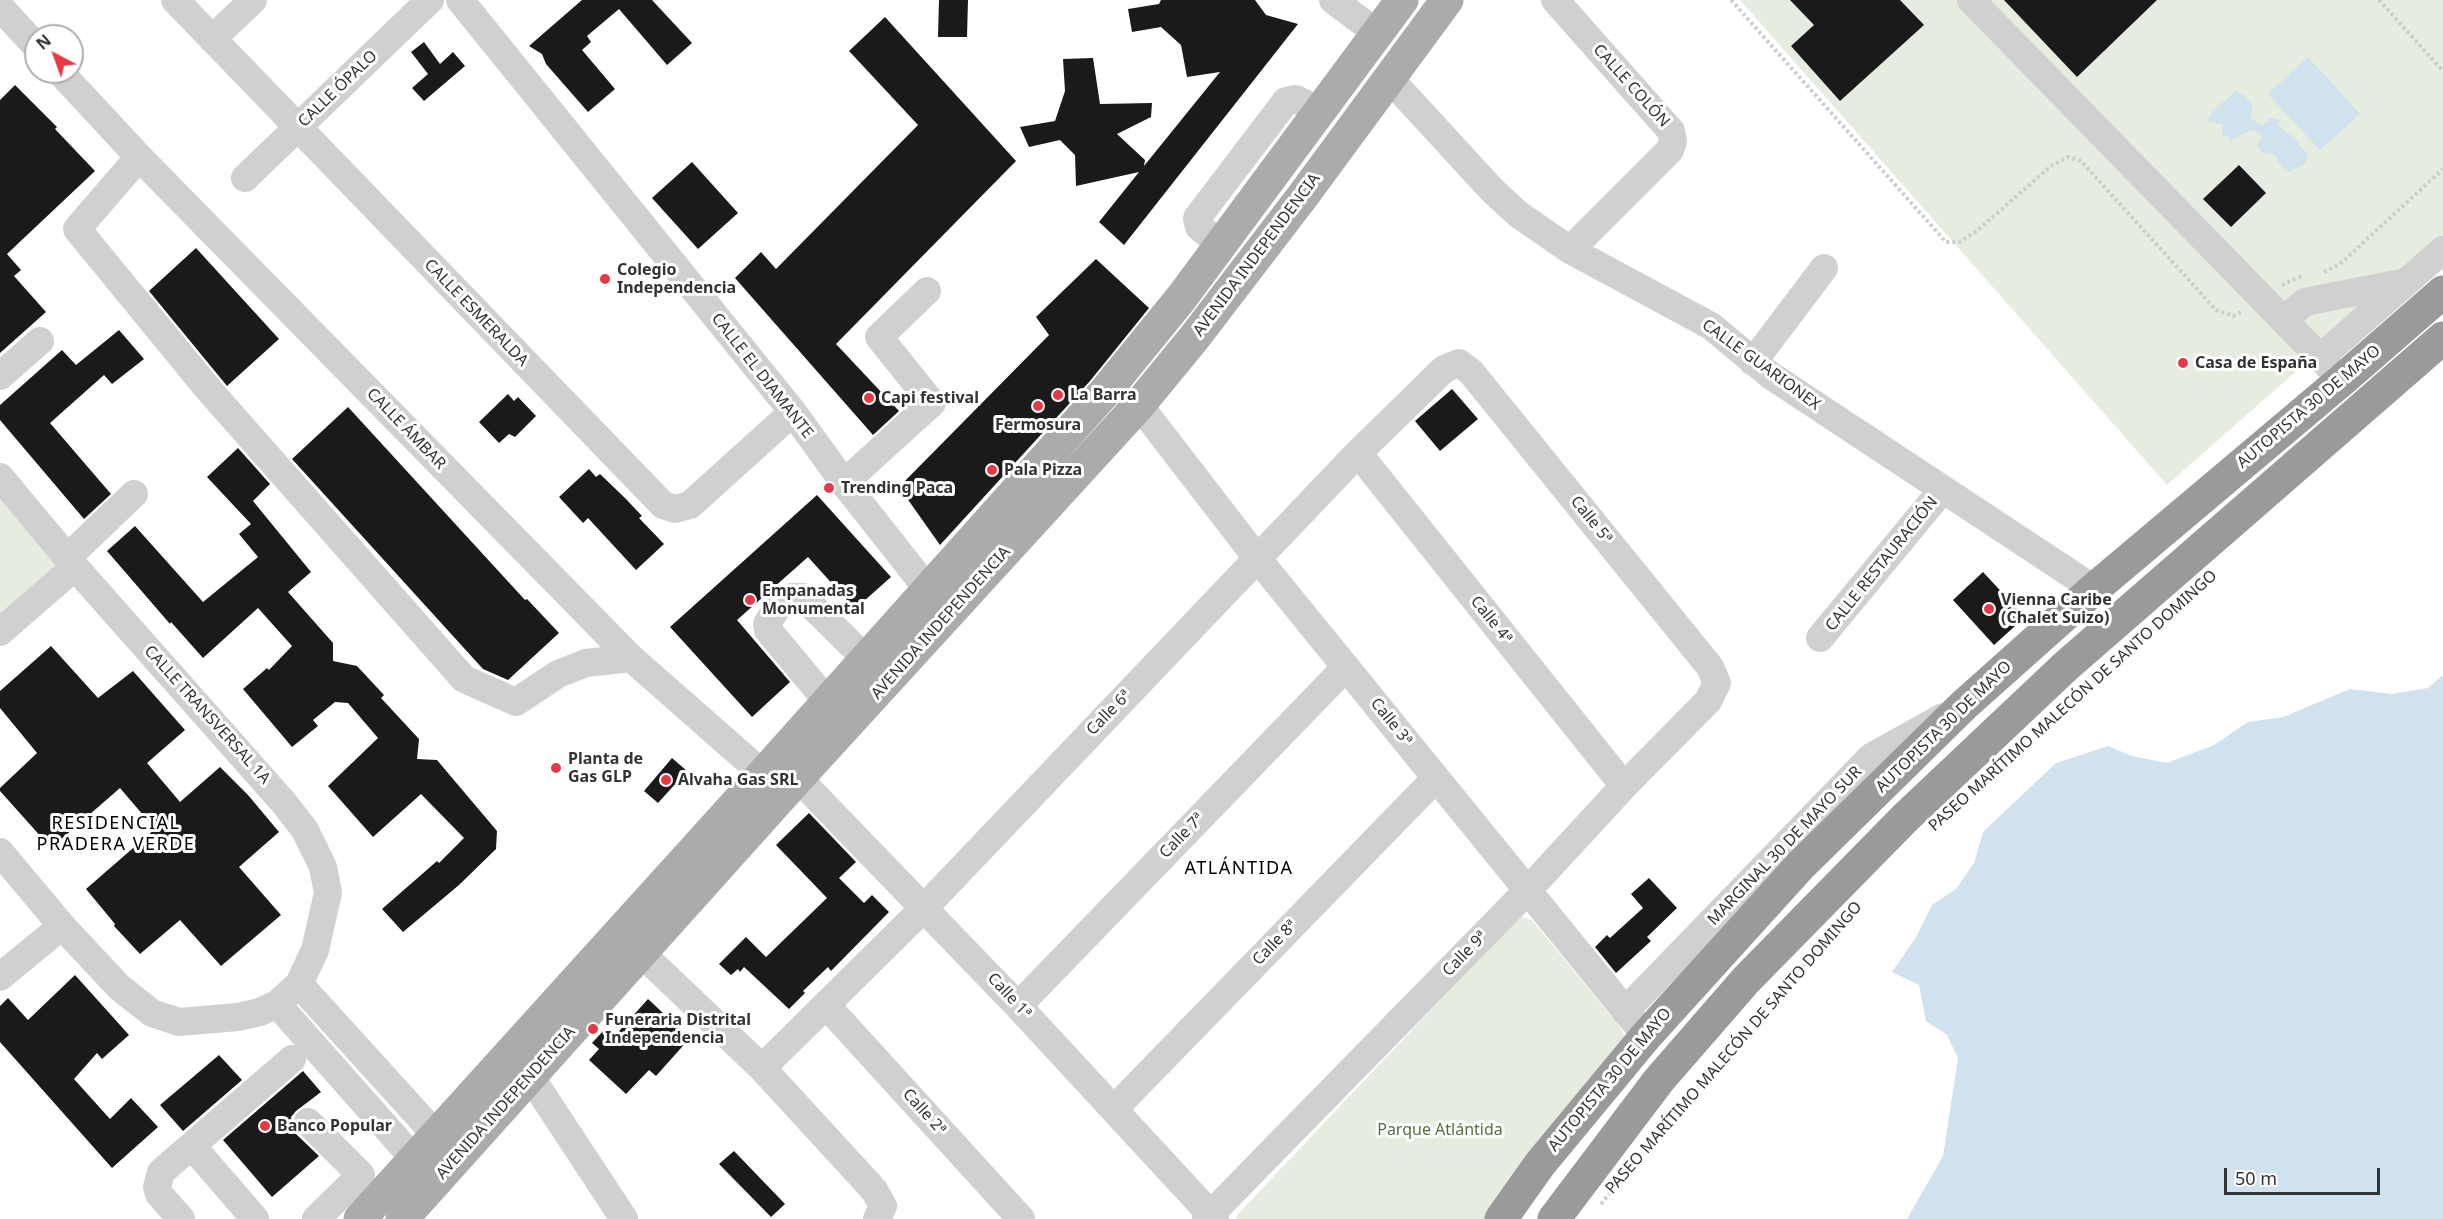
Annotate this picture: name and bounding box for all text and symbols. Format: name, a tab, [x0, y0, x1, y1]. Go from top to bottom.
north arrow	[24, 24, 84, 84]
text: N	[31, 29, 56, 55]
street label: CALLE COLÓN	[1589, 40, 1673, 132]
street label: CALLE ÓPALO	[295, 47, 381, 131]
street label: AVENIDA INDEPENDENCIA	[1190, 170, 1324, 340]
street label: CALLE ESMERALDA	[420, 255, 532, 371]
place label: Colegio Independencia	[617, 260, 736, 298]
marker: Colegio Independencia	[598, 272, 612, 286]
street label: CALLE EL DIAMANTE	[707, 310, 817, 442]
street label: CALLE GUARIONEX	[1698, 316, 1824, 414]
street label: AUTOPISTA 30 DE MAYO	[2233, 341, 2385, 473]
place label: Casa de España	[2195, 353, 2317, 373]
marker: Casa de España	[2176, 356, 2190, 370]
street label: CALLE ÁMBAR	[362, 384, 450, 474]
place label: La Barra	[1070, 385, 1136, 405]
place label: Capi festival	[881, 388, 979, 408]
marker: La Barra	[1051, 388, 1065, 402]
marker: Capi festival	[862, 391, 876, 405]
marker: Fermosura	[1031, 399, 1045, 413]
place label: Fermosura	[995, 415, 1081, 435]
place label: Pala Pizza	[1004, 460, 1082, 480]
marker: Pala Pizza	[985, 463, 999, 477]
place label: Trending Paca	[841, 478, 953, 498]
marker: Trending Paca	[822, 481, 836, 495]
street label: Calle 5ª	[1566, 492, 1616, 548]
street label: CALLE RESTAURACIÓN	[1822, 493, 1942, 635]
street label: AVENIDA INDEPENDENCIA	[867, 543, 1015, 703]
street label: PASEO MARÍTIMO MALECÓN DE SANTO DOMINGO	[1925, 566, 2221, 836]
place label: Empanadas Monumental	[762, 581, 865, 619]
place label: Vienna Caribe (Chalet Suizo)	[2001, 590, 2112, 628]
street label: Calle 4ª	[1466, 592, 1516, 648]
marker: Empanadas Monumental	[743, 593, 757, 607]
marker: Vienna Caribe (Chalet Suizo)	[1982, 602, 1996, 616]
street label: CALLE TRANSVERSAL 1A	[140, 642, 274, 788]
street label: AUTOPISTA 30 DE MAYO	[1872, 657, 2016, 797]
street label: Calle 6ª	[1083, 686, 1135, 740]
street label: Calle 3ª	[1366, 694, 1416, 750]
place label: Planta de Gas GLP	[568, 749, 643, 787]
marker: Planta de Gas GLP	[549, 761, 563, 775]
street label: MARGINAL 30 DE MAYO SUR	[1704, 763, 1866, 929]
place label: Alvaha Gas SRL	[678, 770, 798, 790]
marker: Alvaha Gas SRL	[659, 773, 673, 787]
street label: Calle 7ª	[1156, 809, 1208, 863]
district label: RESIDENCIAL PRADERA VERDE	[37, 813, 195, 856]
district label: ATLÁNTIDA	[1185, 858, 1293, 880]
street label: PASEO MARÍTIMO MALECÓN DE SANTO DOMINGO	[1602, 898, 1866, 1198]
street label: Calle 8ª	[1249, 916, 1301, 970]
street label: Calle 9ª	[1439, 927, 1491, 981]
street label: Calle 1ª	[983, 969, 1035, 1023]
street label: AUTOPISTA 30 DE MAYO	[1544, 1004, 1676, 1156]
place label: Funeraria Distrital Independencia	[605, 1010, 751, 1048]
marker: Funeraria Distrital Independencia	[586, 1022, 600, 1036]
street label: AVENIDA INDEPENDENCIA	[432, 1023, 580, 1183]
street label: Calle 2ª	[898, 1085, 950, 1139]
place label: Banco Popular	[277, 1116, 392, 1136]
marker: Banco Popular	[258, 1119, 272, 1133]
park label: Parque Atlántida	[1377, 1120, 1503, 1140]
scale bar	[2227, 1156, 2383, 1194]
text: 50 m	[2235, 1166, 2277, 1190]

